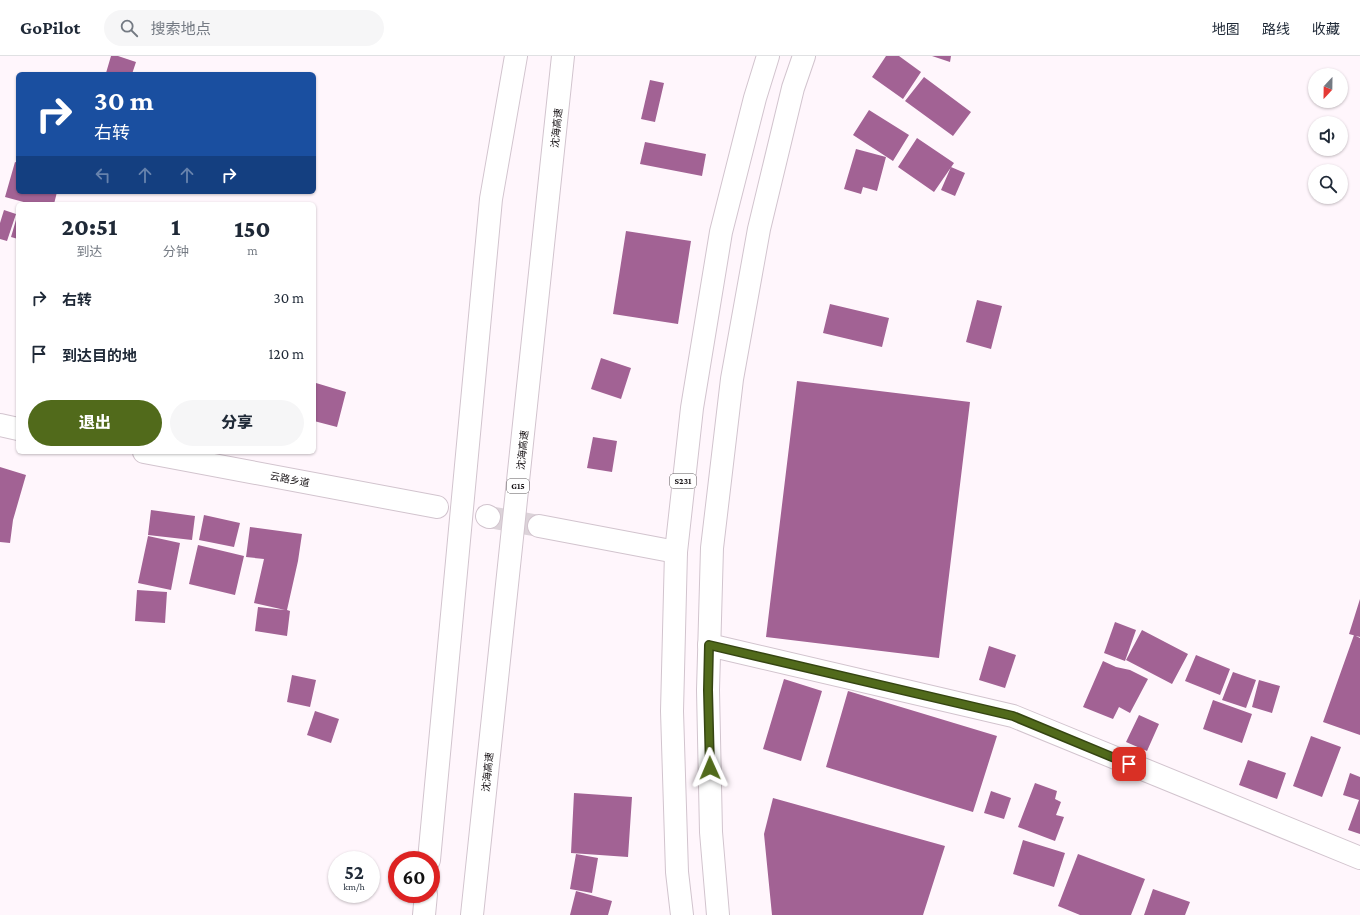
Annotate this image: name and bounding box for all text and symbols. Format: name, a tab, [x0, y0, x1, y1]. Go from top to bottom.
search box	[104, 10, 384, 46]
text: GoPilot	[20, 17, 80, 38]
icon: search	[118, 17, 140, 39]
text: 搜索地点	[150, 21, 210, 37]
text: 地图	[1212, 21, 1240, 37]
text: 路线	[1262, 21, 1290, 37]
text: 收藏	[1312, 21, 1340, 37]
north arrow	[1308, 68, 1348, 108]
map controls	[1308, 68, 1348, 204]
text: 30 m	[94, 85, 154, 116]
icon: right	[28, 88, 80, 140]
street label: 沈海高速	[549, 108, 564, 149]
button: sound	[1308, 116, 1348, 156]
text: 右转	[94, 123, 130, 143]
icon: left	[92, 164, 114, 186]
icon: ahead	[134, 164, 156, 186]
icon: ahead	[176, 164, 198, 186]
icon: right	[218, 164, 240, 186]
button: search	[1308, 164, 1348, 204]
text: 20:51	[61, 213, 117, 240]
text: 1	[171, 213, 180, 240]
text: 150	[234, 215, 271, 242]
text: m	[247, 243, 258, 258]
text: 到达	[76, 244, 102, 259]
text: 分钟	[163, 244, 189, 259]
icon: right	[28, 287, 50, 309]
text: 30 m	[274, 290, 304, 306]
text: 右转	[62, 292, 92, 308]
icon: arrive	[28, 343, 50, 365]
text: 120 m	[269, 346, 304, 362]
text: 到达目的地	[62, 348, 137, 364]
button: 退出	[28, 400, 162, 446]
button: 分享	[170, 400, 304, 446]
street label: 沈海高速	[515, 430, 530, 471]
street label: 云路乡道	[269, 470, 311, 489]
road number: S231	[670, 474, 696, 488]
road number: G15	[507, 479, 529, 493]
position arrow	[689, 747, 731, 789]
pin	[1112, 747, 1146, 781]
street label: 沈海高速	[480, 752, 495, 793]
icon: arrive	[1118, 753, 1140, 775]
speed limit sign: 60	[388, 851, 440, 903]
text: 52	[344, 861, 364, 883]
text: km/h	[343, 881, 365, 892]

